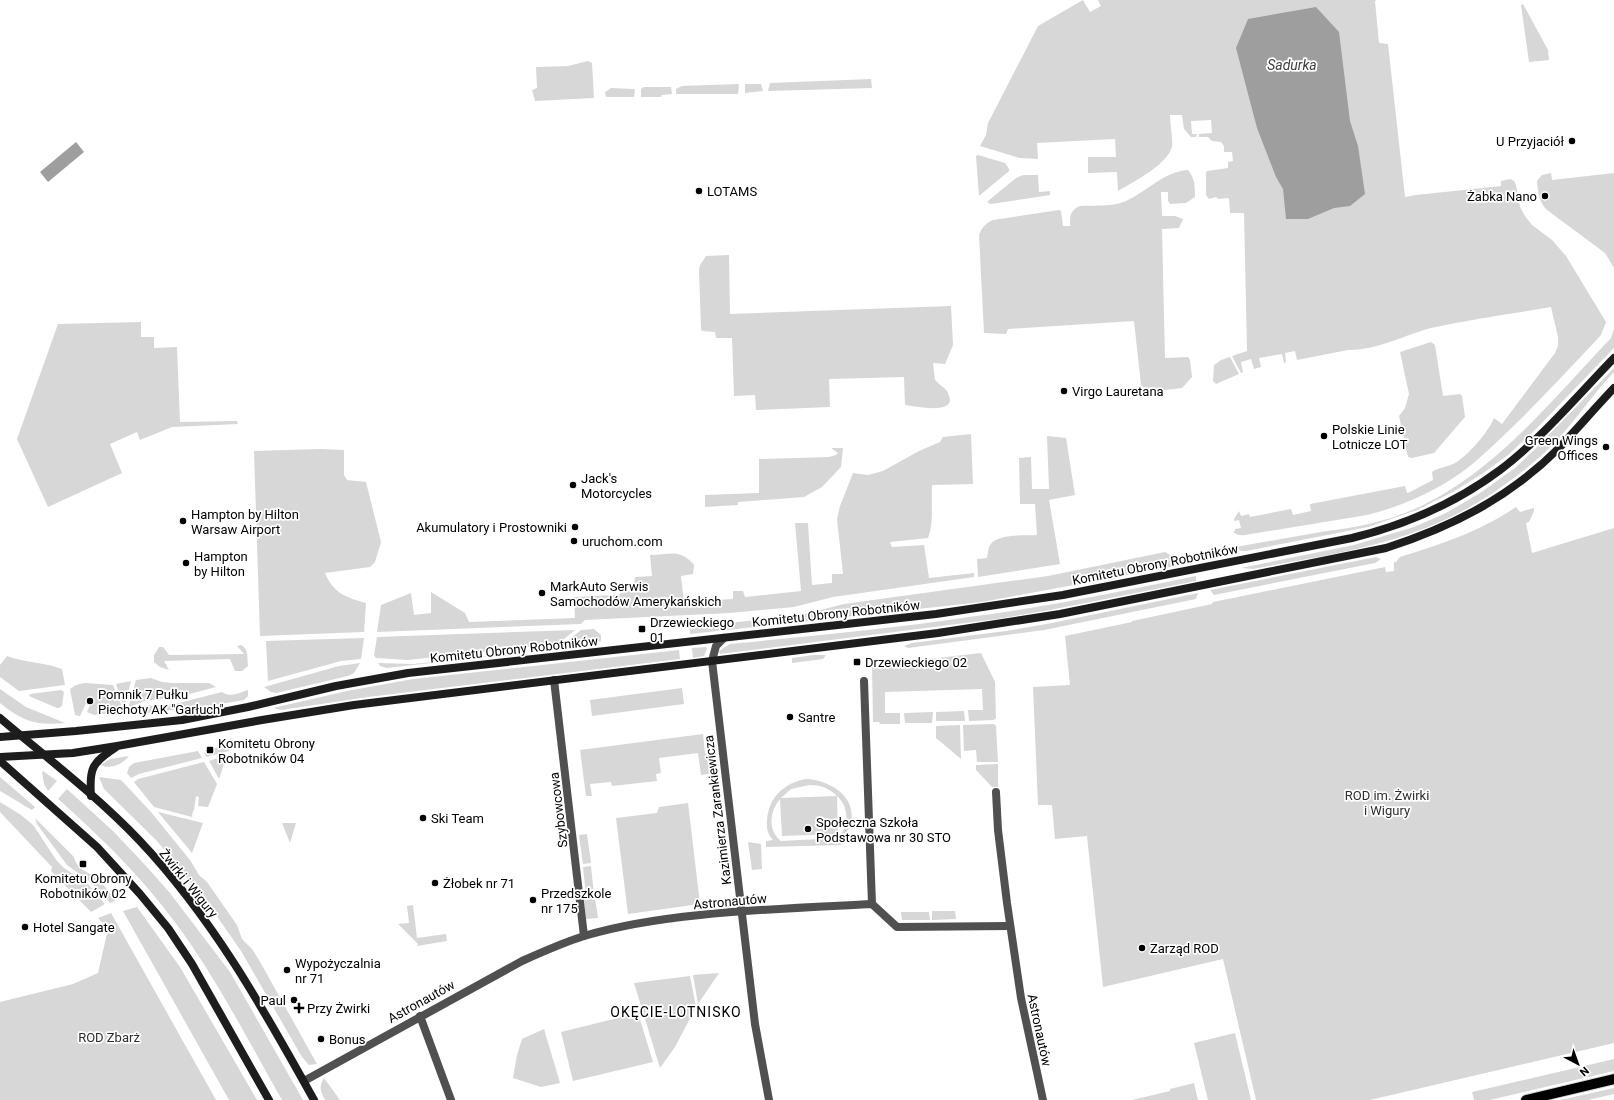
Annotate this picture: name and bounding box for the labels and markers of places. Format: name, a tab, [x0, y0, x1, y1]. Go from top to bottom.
place label: U Przyjaciół	[1496, 134, 1564, 149]
marker: U Przyjaciół	[1567, 136, 1577, 146]
place label: LOTAMS	[707, 184, 757, 199]
marker: LOTAMS	[694, 186, 704, 196]
place label: Żabka Nano	[1467, 189, 1537, 204]
marker: Żabka Nano	[1540, 191, 1550, 201]
place label: Virgo Lauretana	[1072, 384, 1164, 399]
marker: Virgo Lauretana	[1059, 386, 1069, 396]
place label: Polskie Linie Lotnicze LOT	[1332, 422, 1408, 452]
marker: Polskie Linie Lotnicze LOT	[1319, 431, 1329, 441]
place label: Green Wings Offices	[1525, 433, 1598, 463]
marker: Green Wings Offices	[1601, 442, 1611, 452]
place label: Jack's Motorcycles	[581, 471, 652, 501]
marker: Jack's Motorcycles	[568, 480, 578, 490]
place label: Hampton by Hilton Warsaw Airport	[191, 507, 299, 537]
marker: Hampton by Hilton Warsaw Airport	[178, 516, 188, 526]
place label: Akumulatory i Prostowniki	[416, 520, 567, 535]
marker: Akumulatory i Prostowniki	[570, 522, 580, 532]
place label: uruchom.com	[582, 534, 663, 549]
marker: uruchom.com	[569, 536, 579, 546]
place label: Hampton by Hilton	[194, 549, 248, 579]
marker: Hampton by Hilton	[181, 558, 191, 568]
place label: MarkAuto Serwis Samochodów Amerykańskich	[550, 579, 721, 609]
marker: MarkAuto Serwis Samochodów Amerykańskich	[537, 588, 547, 598]
place label: Drzewieckiego 01	[650, 615, 734, 645]
marker: Drzewieckiego 01	[637, 624, 647, 634]
place label: Drzewieckiego 02	[865, 655, 967, 670]
marker: Drzewieckiego 02	[852, 657, 862, 667]
place label: Pomnik 7 Pułku Piechoty AK "Garłuch"	[98, 687, 224, 717]
marker: Pomnik 7 Pułku Piechoty AK "Garłuch"	[85, 696, 95, 706]
place label: Santre	[798, 710, 836, 725]
marker: Santre	[785, 712, 795, 722]
place label: Komitetu Obrony Robotników 04	[218, 736, 315, 766]
marker: Komitetu Obrony Robotników 04	[205, 745, 215, 755]
place label: Ski Team	[431, 811, 484, 826]
marker: Ski Team	[418, 813, 428, 823]
place label: Społeczna Szkoła Podstawowa nr 30 STO	[816, 815, 951, 845]
marker: Społeczna Szkoła Podstawowa nr 30 STO	[803, 824, 813, 834]
marker: Komitetu Obrony Robotników 02	[78, 859, 88, 869]
place label: Komitetu Obrony Robotników 02	[34, 871, 132, 901]
place label: Żłobek nr 71	[443, 876, 515, 891]
marker: Żłobek nr 71	[430, 878, 440, 888]
place label: Przedszkole nr 175	[541, 886, 612, 916]
marker: Przedszkole nr 175	[528, 895, 538, 905]
place label: Hotel Sangate	[33, 920, 115, 935]
marker: Hotel Sangate	[20, 922, 30, 932]
place label: Zarząd ROD	[1150, 941, 1219, 956]
marker: Zarząd ROD	[1137, 943, 1147, 953]
place label: Wypożyczalnia nr 71	[295, 956, 381, 986]
marker: Wypożyczalnia nr 71	[282, 965, 292, 975]
place label: Paul	[260, 993, 286, 1008]
marker: Paul	[289, 995, 299, 1005]
place label: Przy Żwirki	[307, 1001, 370, 1016]
marker: Przy Żwirki	[294, 1003, 304, 1013]
place label: Bonus	[329, 1032, 366, 1047]
marker: Bonus	[316, 1034, 326, 1044]

